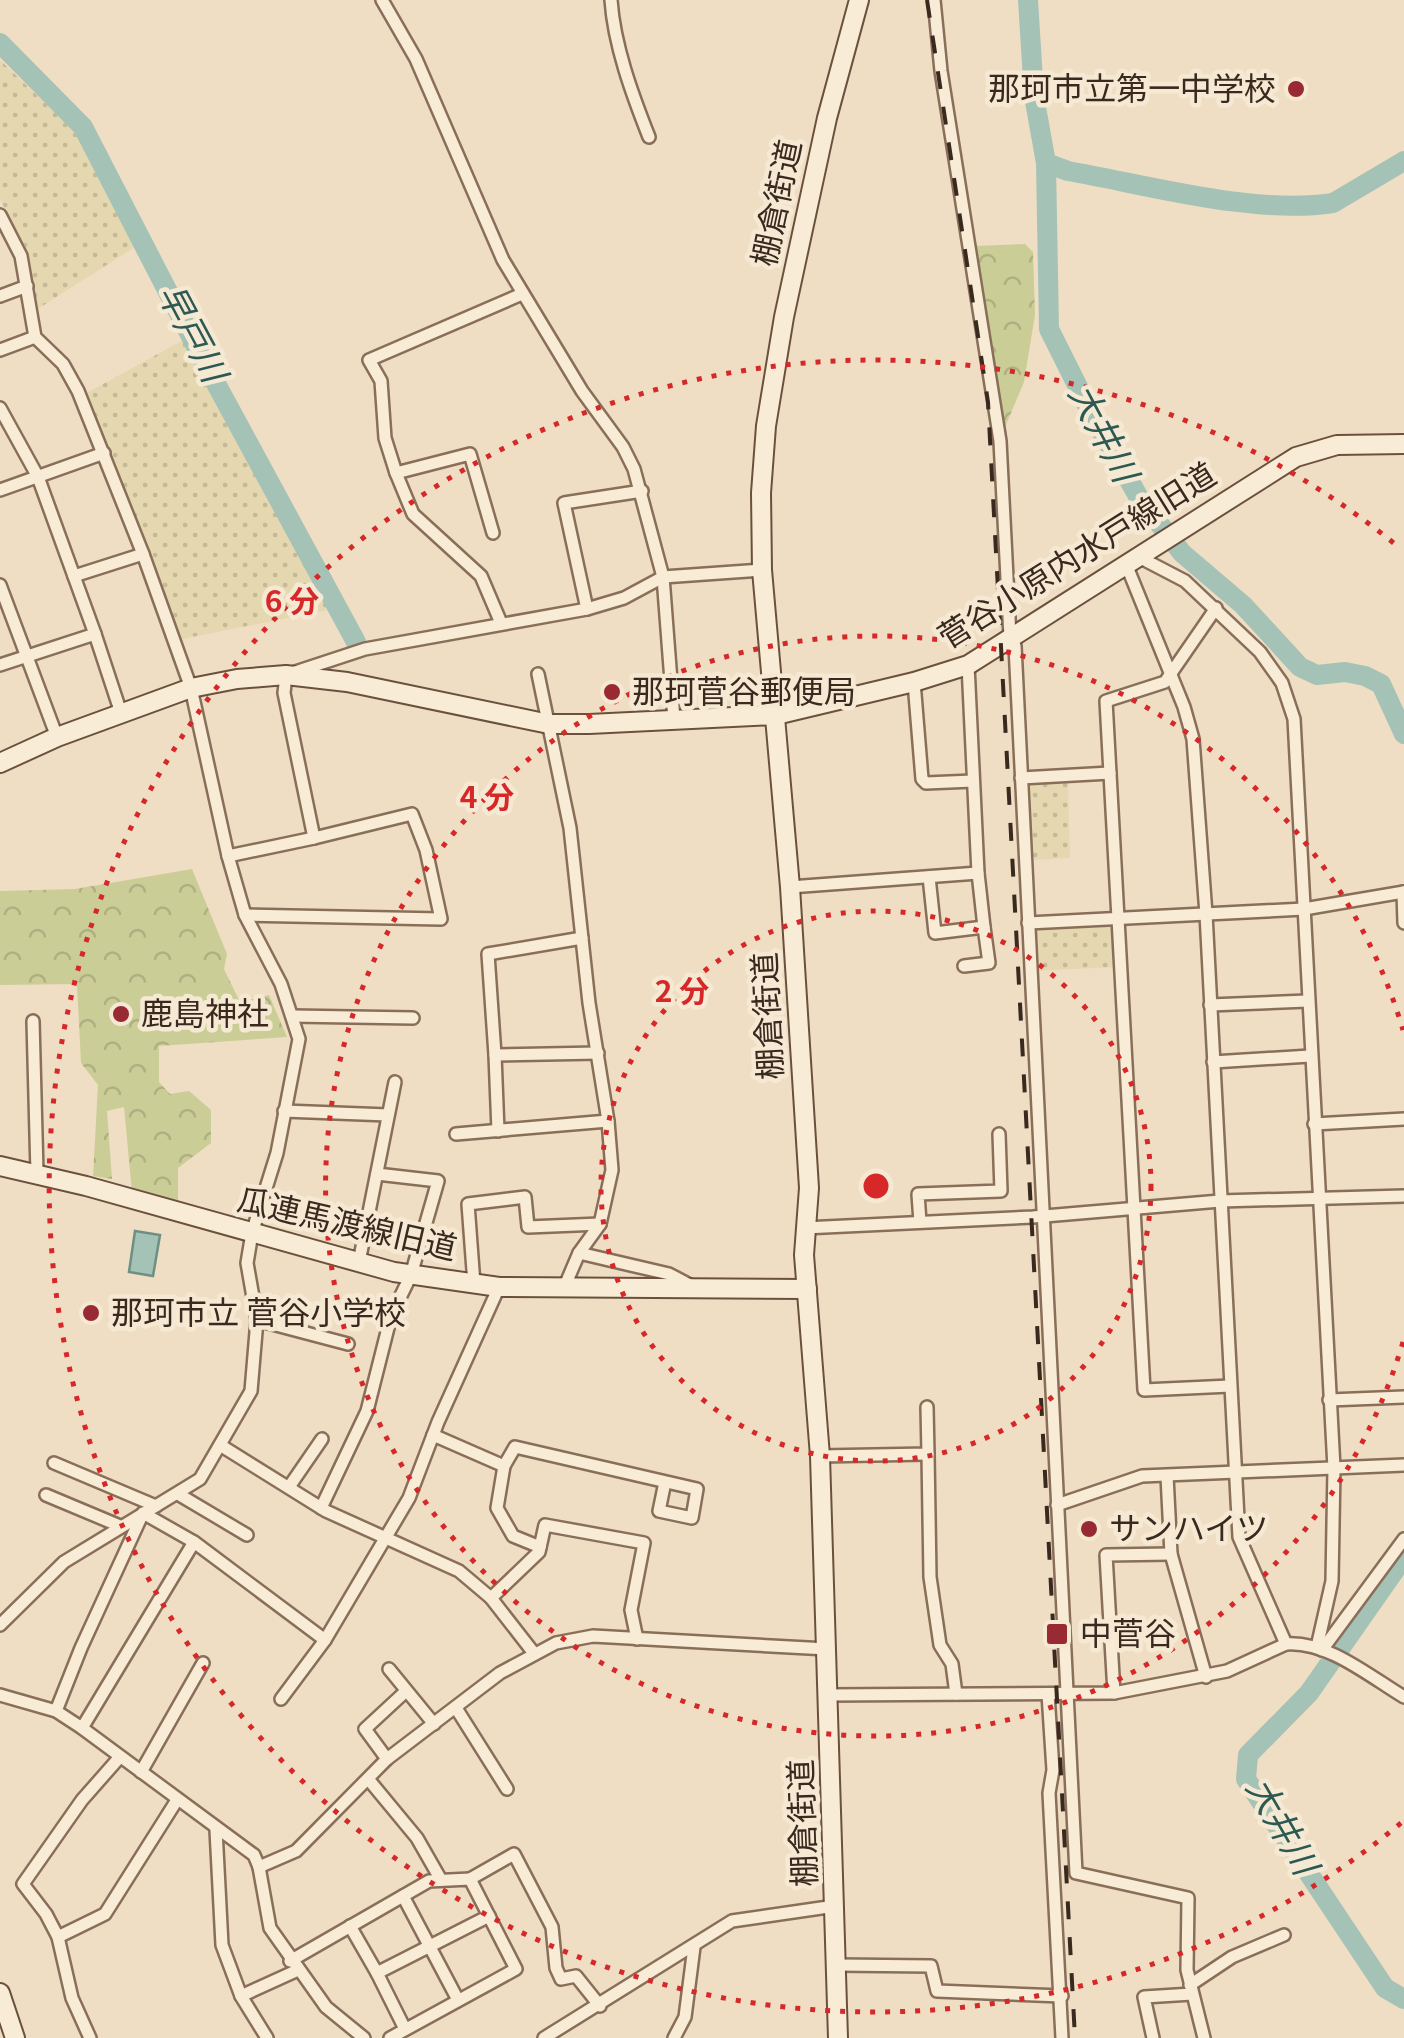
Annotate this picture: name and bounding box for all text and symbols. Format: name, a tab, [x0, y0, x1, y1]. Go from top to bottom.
place label: 那珂市立第一中学校	[988, 63, 1276, 109]
marker: 那珂市立第一中学校	[1285, 78, 1307, 100]
street label: 棚倉街道	[738, 135, 810, 270]
water label: 早戸川	[148, 273, 244, 393]
water label: 大井川	[1059, 373, 1155, 493]
street label: 菅谷小原内水戸線旧道	[928, 449, 1223, 658]
text: 6 分	[265, 577, 319, 621]
place label: 那珂菅谷郵便局	[632, 666, 856, 712]
marker: 那珂菅谷郵便局	[601, 681, 623, 703]
text: 4 分	[460, 773, 514, 817]
street label: 棚倉街道	[739, 951, 791, 1081]
text: 2 分	[655, 967, 709, 1011]
place label: 鹿島神社	[141, 988, 269, 1034]
marker: 鹿島神社	[110, 1003, 132, 1025]
centre of rings	[858, 1168, 894, 1204]
street label: 瓜連馬渡線旧道	[233, 1173, 462, 1269]
place label: 那珂市立 菅谷小学校	[111, 1287, 406, 1333]
marker: 那珂市立 菅谷小学校	[80, 1302, 102, 1324]
place label: サンハイツ	[1109, 1503, 1268, 1549]
marker: サンハイツ	[1078, 1518, 1100, 1540]
place label: 中菅谷	[1080, 1608, 1176, 1654]
marker: 中菅谷	[1044, 1621, 1070, 1647]
street label: 棚倉街道	[775, 1758, 825, 1888]
water label: 大井川	[1237, 1766, 1335, 1886]

